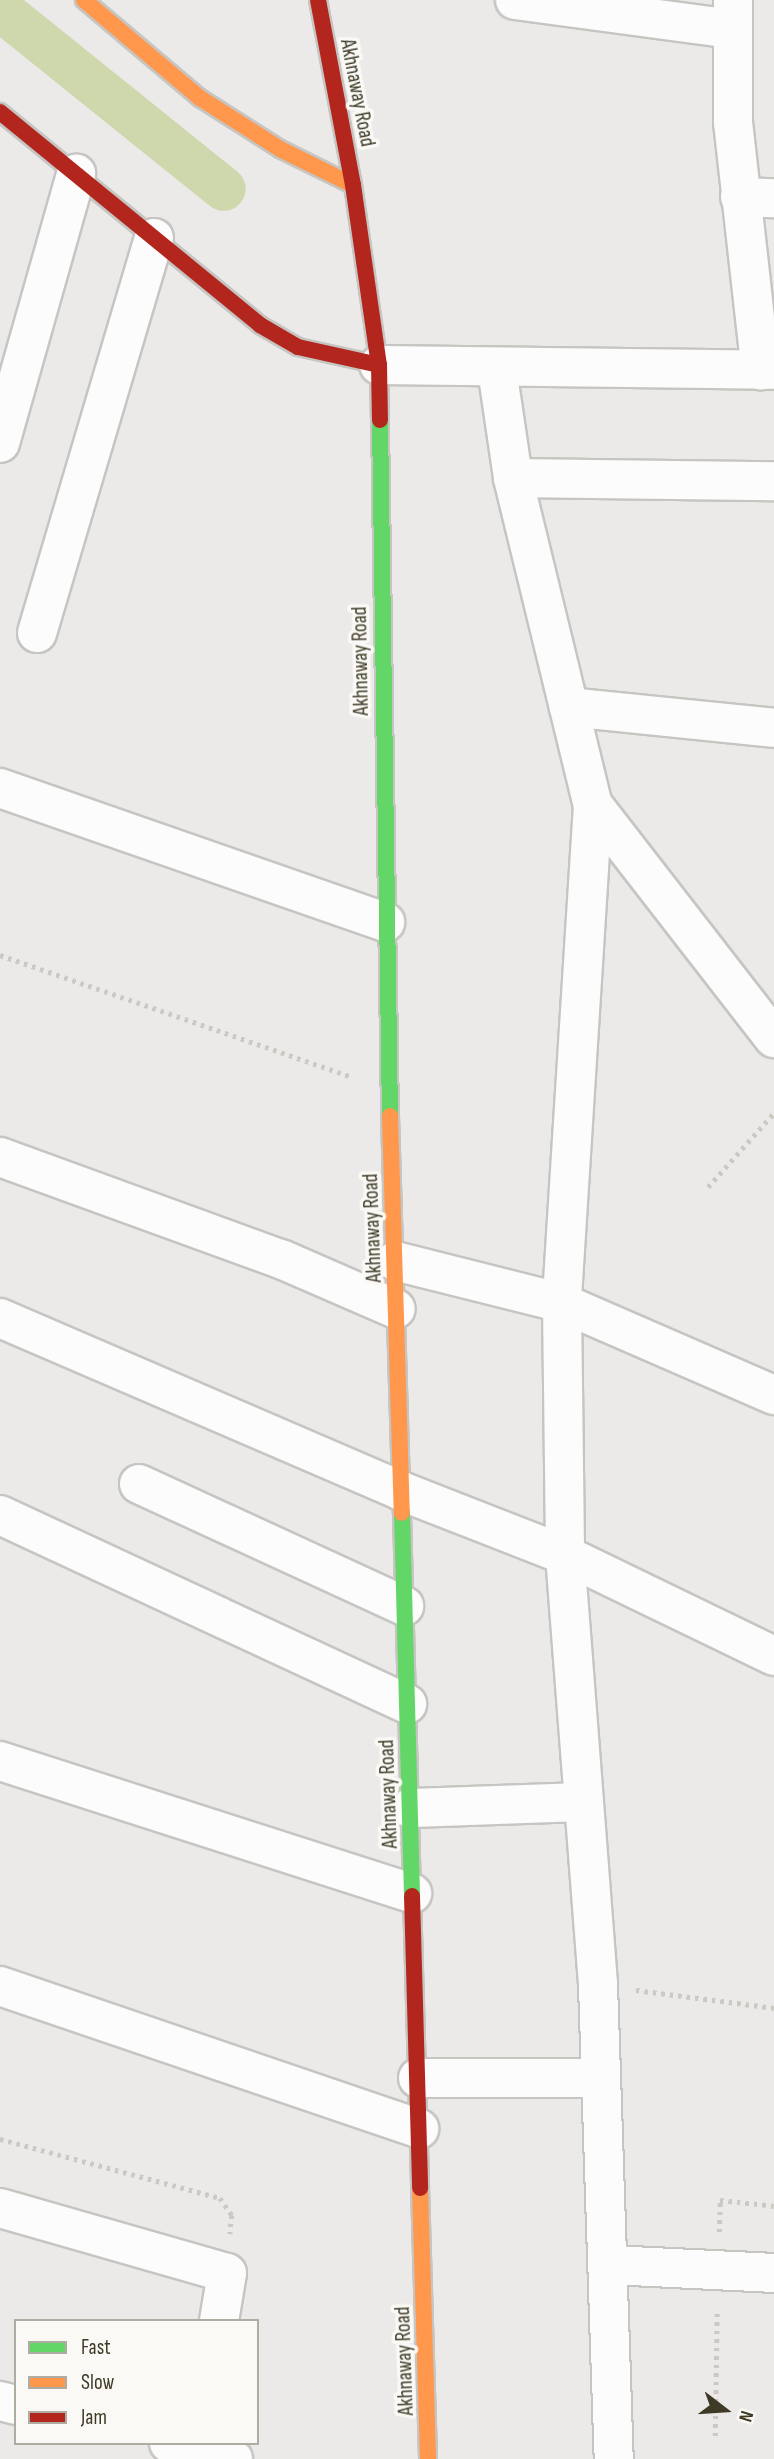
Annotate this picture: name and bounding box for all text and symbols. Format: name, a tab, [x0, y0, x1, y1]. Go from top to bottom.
street label: Akhnaway Road	[334, 37, 380, 149]
street label: Akhnaway Road	[347, 606, 375, 716]
street label: Akhnaway Road	[359, 1173, 387, 1283]
street label: Akhnaway Road	[375, 1739, 403, 1849]
street label: Akhnaway Road	[391, 2306, 419, 2416]
legend	[14, 2319, 259, 2445]
text: Fast	[81, 2335, 111, 2360]
text: Slow	[81, 2370, 114, 2395]
north arrow	[690, 2375, 760, 2445]
text: Jam	[81, 2405, 107, 2430]
text: N	[733, 2408, 758, 2425]

